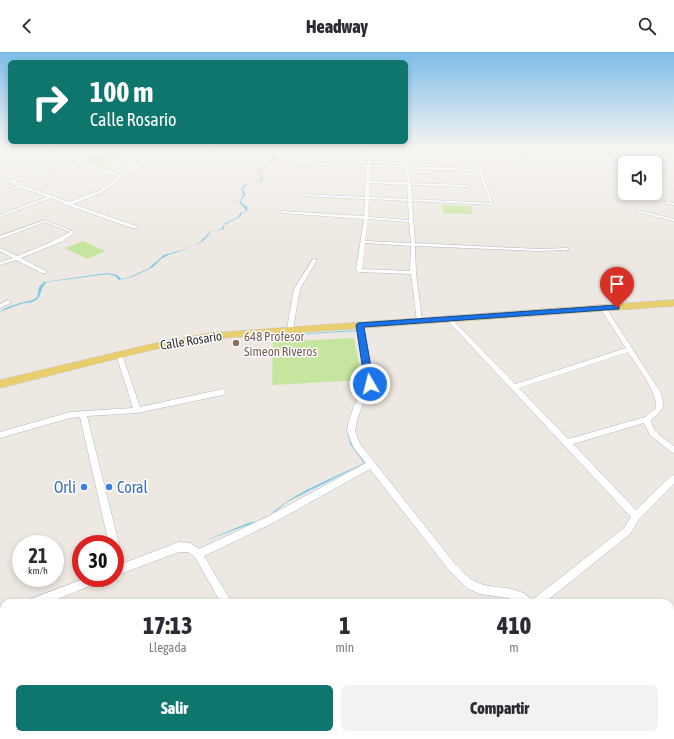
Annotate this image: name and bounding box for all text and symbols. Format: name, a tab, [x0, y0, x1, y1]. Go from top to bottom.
icon: back	[16, 15, 38, 37]
icon: search	[636, 15, 658, 37]
text: Headway	[306, 16, 368, 37]
icon: right	[24, 76, 76, 128]
text: 100 m	[90, 76, 153, 108]
text: Calle Rosario	[90, 109, 177, 130]
map controls	[618, 156, 662, 200]
button: sound	[618, 156, 662, 200]
pin	[600, 267, 634, 308]
icon: arrive	[606, 273, 628, 295]
street label: Calle Rosario	[159, 328, 223, 353]
place label: 648 Profesor Simeon Riveros	[244, 329, 317, 359]
marker: 648 Profesor Simeon Riveros	[231, 338, 241, 348]
position arrow	[349, 363, 391, 405]
place label: Orli	[54, 478, 76, 496]
place label: Coral	[117, 478, 149, 496]
marker: Orli	[79, 482, 89, 492]
marker: Coral	[104, 482, 114, 492]
speed limit sign: 30	[72, 535, 124, 587]
text: 21	[29, 544, 47, 567]
text: km/h	[28, 565, 48, 576]
text: 17:13	[143, 612, 192, 639]
text: 1	[339, 612, 350, 639]
text: 410	[497, 612, 531, 639]
text: Llegada	[149, 640, 187, 655]
text: min	[335, 640, 354, 655]
text: m	[509, 640, 519, 655]
button: Salir	[16, 685, 333, 731]
button: Compartir	[341, 685, 658, 731]

